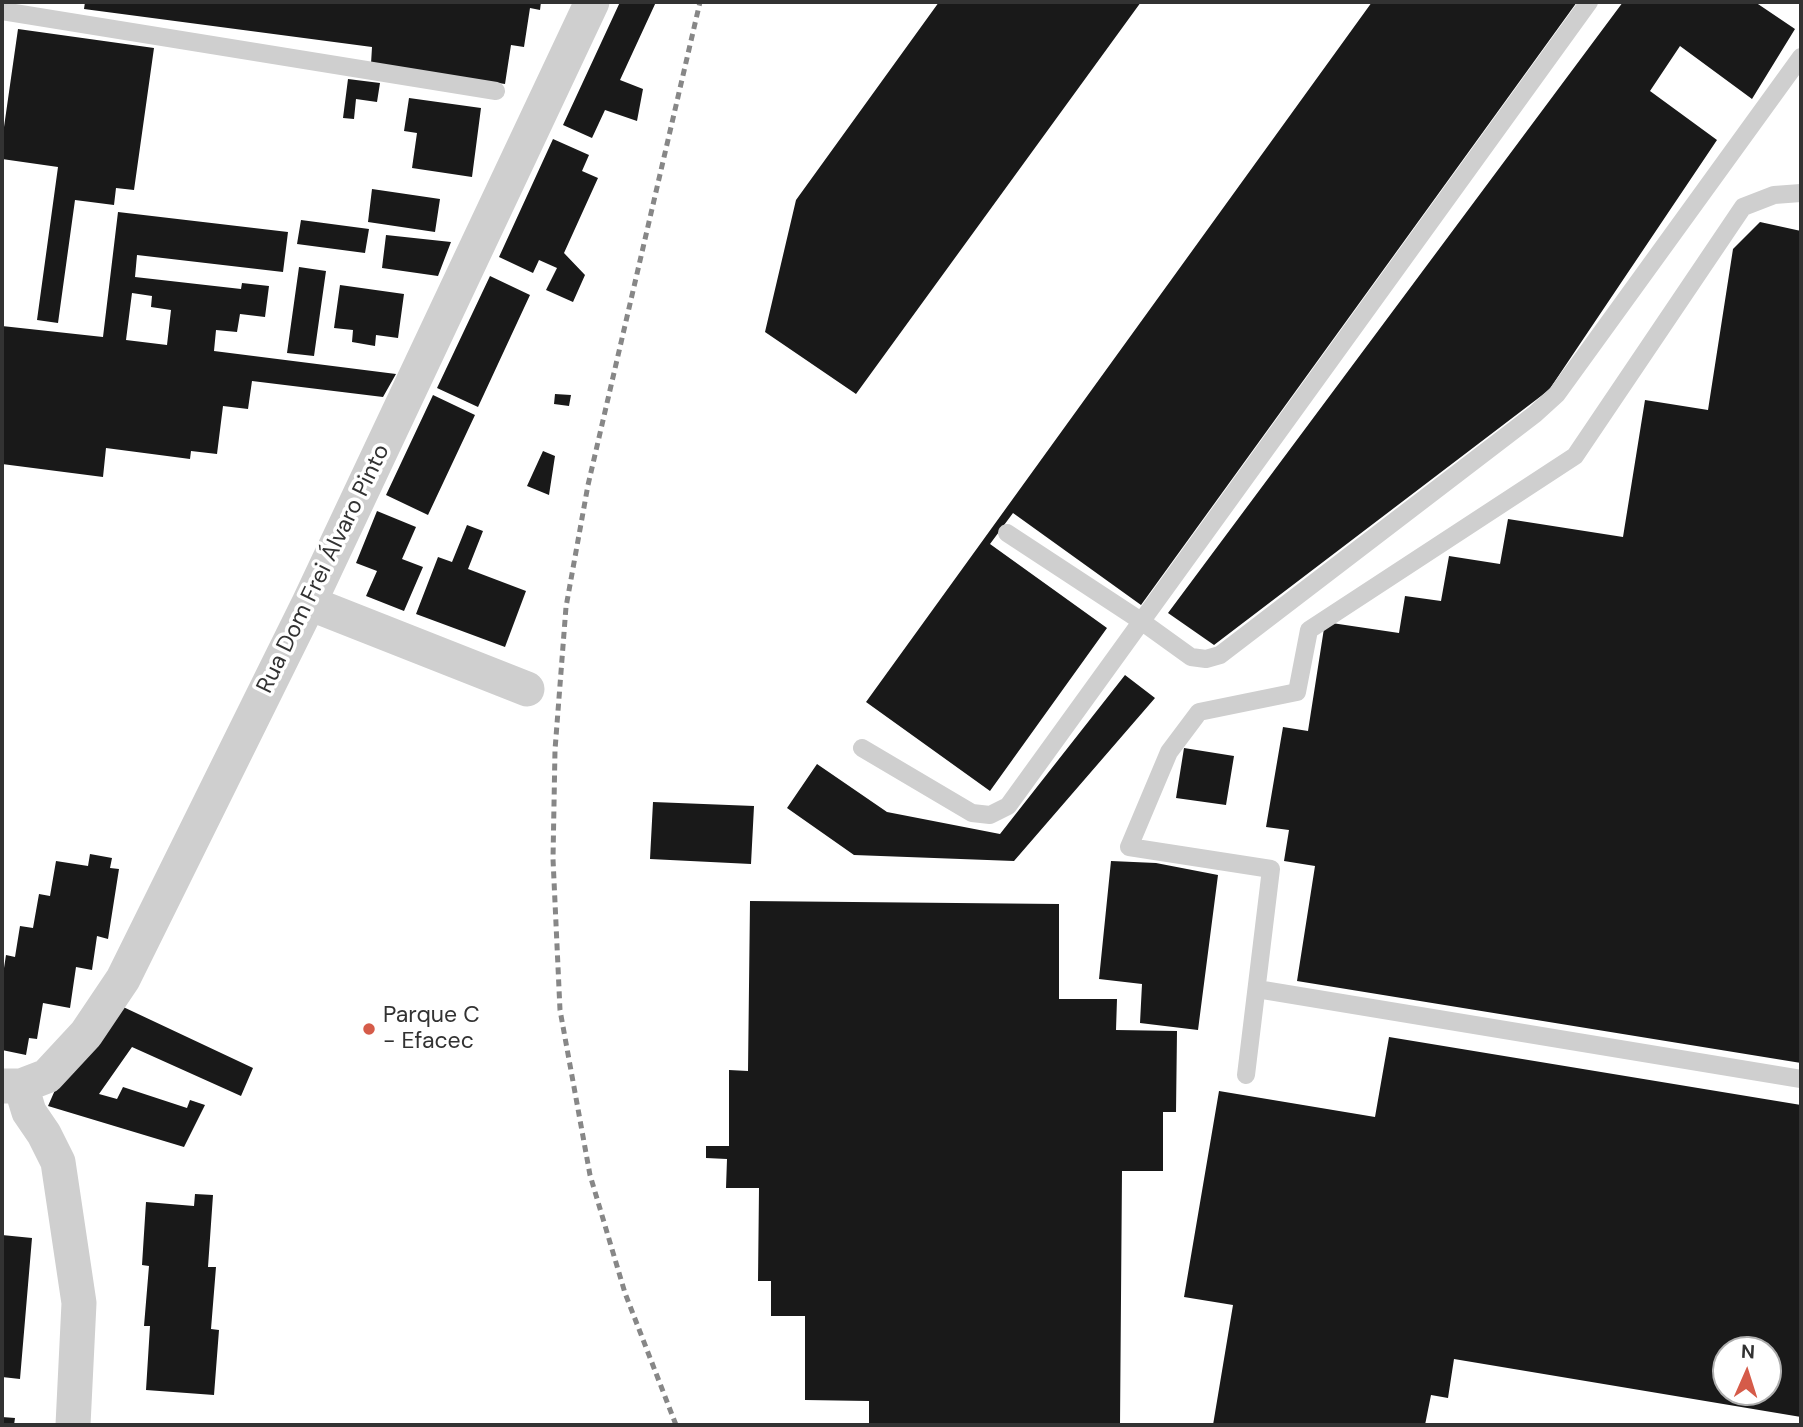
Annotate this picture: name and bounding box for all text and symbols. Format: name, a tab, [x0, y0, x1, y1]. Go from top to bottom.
street label: Rua Dom Frei Álvaro Pinto	[252, 440, 396, 698]
place label: Parque C - Efacec	[383, 1002, 480, 1056]
marker: Parque C - Efacec	[361, 1021, 377, 1037]
north arrow	[1712, 1336, 1782, 1406]
text: N	[1740, 1339, 1756, 1364]

